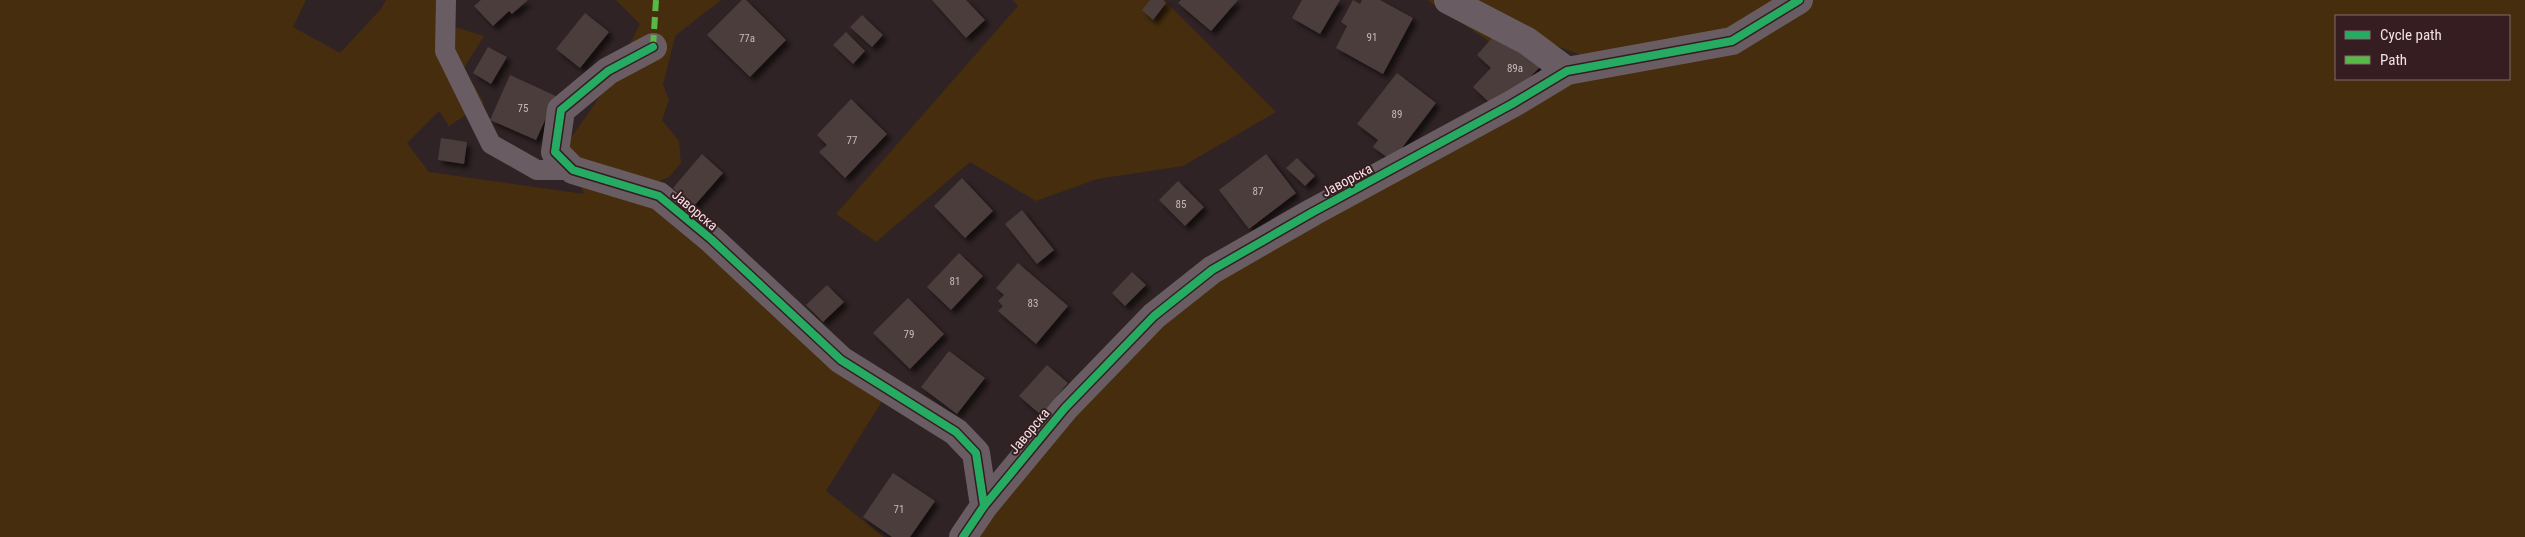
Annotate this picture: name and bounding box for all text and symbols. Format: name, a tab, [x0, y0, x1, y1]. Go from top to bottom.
legend	[2335, 15, 2510, 80]
text: Cycle path	[2380, 26, 2442, 44]
house number: 91	[1367, 31, 1377, 44]
house number: 77a	[739, 32, 755, 45]
text: Path	[2380, 51, 2407, 69]
house number: 89a	[1507, 62, 1523, 75]
house number: 75	[518, 102, 528, 115]
house number: 89	[1392, 108, 1402, 121]
house number: 77	[847, 134, 857, 147]
street label: Јаворска	[1319, 160, 1375, 200]
house number: 87	[1253, 185, 1263, 198]
street label: Јаворска	[669, 186, 721, 234]
house number: 85	[1176, 198, 1186, 211]
house number: 81	[950, 275, 960, 288]
house number: 83	[1028, 297, 1038, 310]
house number: 79	[904, 328, 914, 341]
street label: Јаворска	[1005, 405, 1053, 457]
house number: 71	[894, 503, 904, 516]

